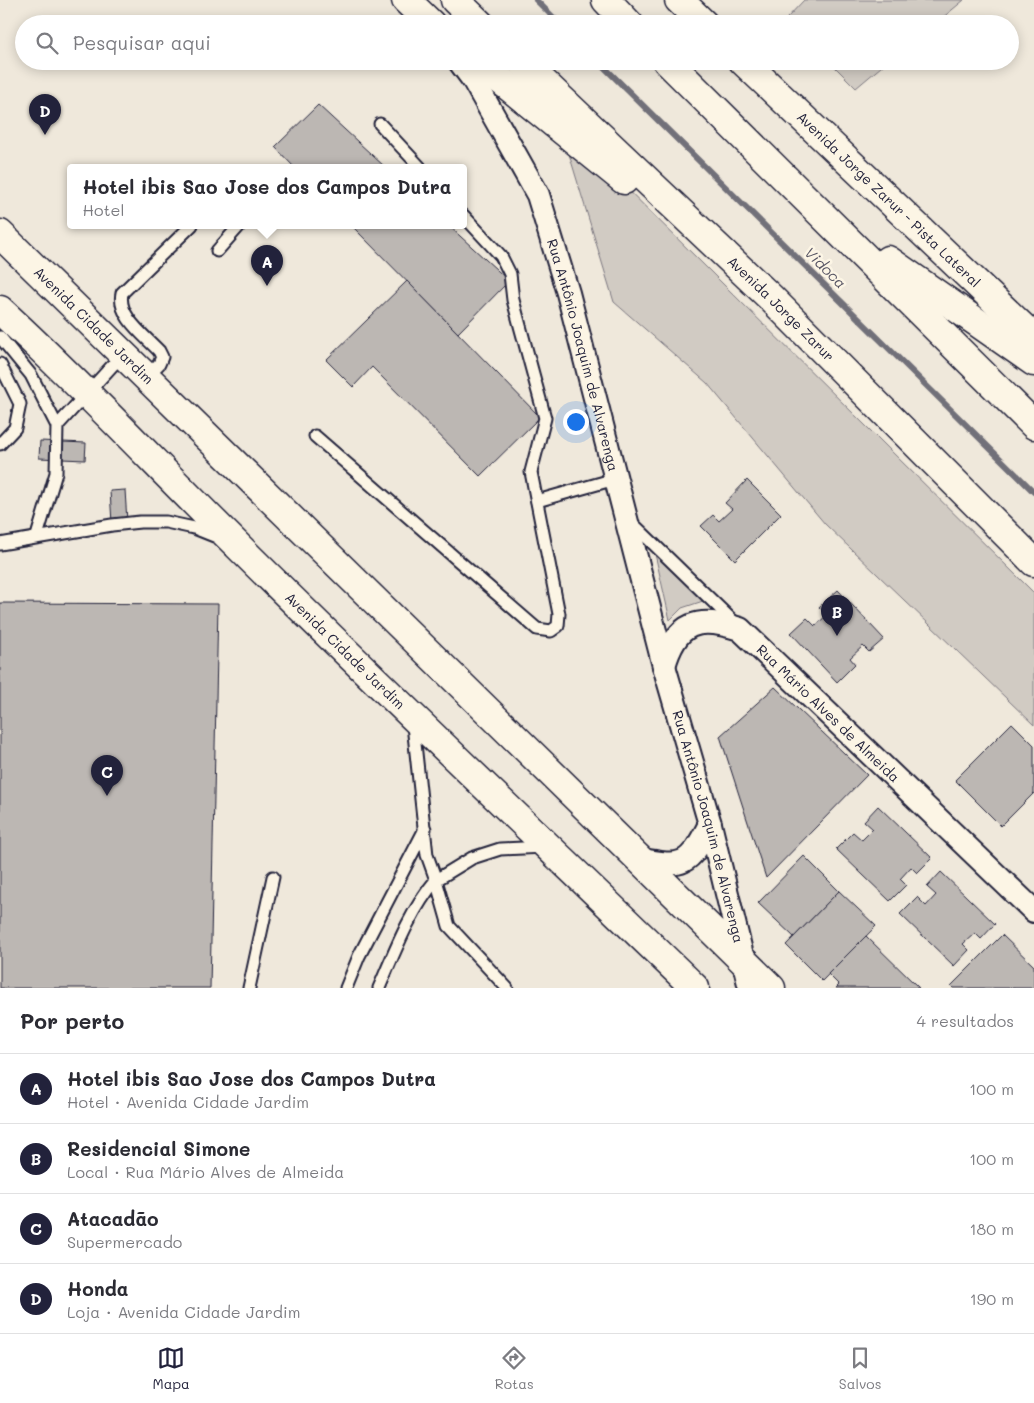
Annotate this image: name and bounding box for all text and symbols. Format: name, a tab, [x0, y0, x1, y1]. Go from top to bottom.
search box	[15, 15, 1019, 70]
icon: search	[33, 29, 61, 57]
text: Pesquisar aqui	[73, 30, 211, 55]
pin: D	[29, 94, 61, 135]
street label: Avenida Jorge Zarur - Pista Lateral	[793, 107, 985, 291]
popup	[67, 164, 467, 229]
text: Hotel ibis Sao Jose dos Campos Dutra	[83, 174, 451, 199]
text: Hotel	[83, 199, 124, 220]
street label: Rua Antônio Joaquim de Alvarenga	[543, 236, 623, 473]
water label: Vidoca	[801, 242, 851, 292]
pin: A	[251, 245, 283, 286]
street label: Avenida Jorge Zarur	[724, 252, 839, 365]
street label: Avenida Cidade Jardim	[30, 262, 158, 388]
your location	[563, 409, 589, 435]
street label: Avenida Cidade Jardim	[281, 588, 409, 713]
pin: B	[821, 595, 853, 636]
street label: Rua Mário Alves de Almeida	[753, 640, 904, 786]
street label: Rua Antônio Joaquim de Alvarenga	[668, 708, 749, 945]
pin: C	[91, 755, 123, 796]
text: Por perto	[20, 1007, 124, 1034]
text: 4 resultados	[917, 1010, 1014, 1031]
text: Hotel ibis Sao Jose dos Campos Dutra	[67, 1066, 436, 1091]
text: A	[30, 1078, 42, 1099]
text: 100 m	[969, 1078, 1014, 1099]
text: Hotel · Avenida Cidade Jardim	[67, 1091, 309, 1112]
text: Residencial Simone	[67, 1136, 250, 1161]
text: B	[31, 1148, 41, 1169]
text: 100 m	[969, 1148, 1014, 1169]
text: Local · Rua Mário Alves de Almeida	[67, 1161, 344, 1182]
text: Atacadão	[67, 1206, 159, 1231]
text: C	[30, 1218, 42, 1239]
text: 180 m	[969, 1218, 1014, 1239]
text: Supermercado	[67, 1231, 182, 1252]
text: Honda	[67, 1276, 128, 1301]
text: D	[30, 1288, 42, 1309]
text: 190 m	[970, 1288, 1014, 1309]
text: Loja · Avenida Cidade Jardim	[67, 1301, 300, 1322]
tab: Mapa	[153, 1344, 190, 1393]
tab: Rotas	[495, 1344, 534, 1393]
tab: Salvos	[839, 1344, 881, 1393]

